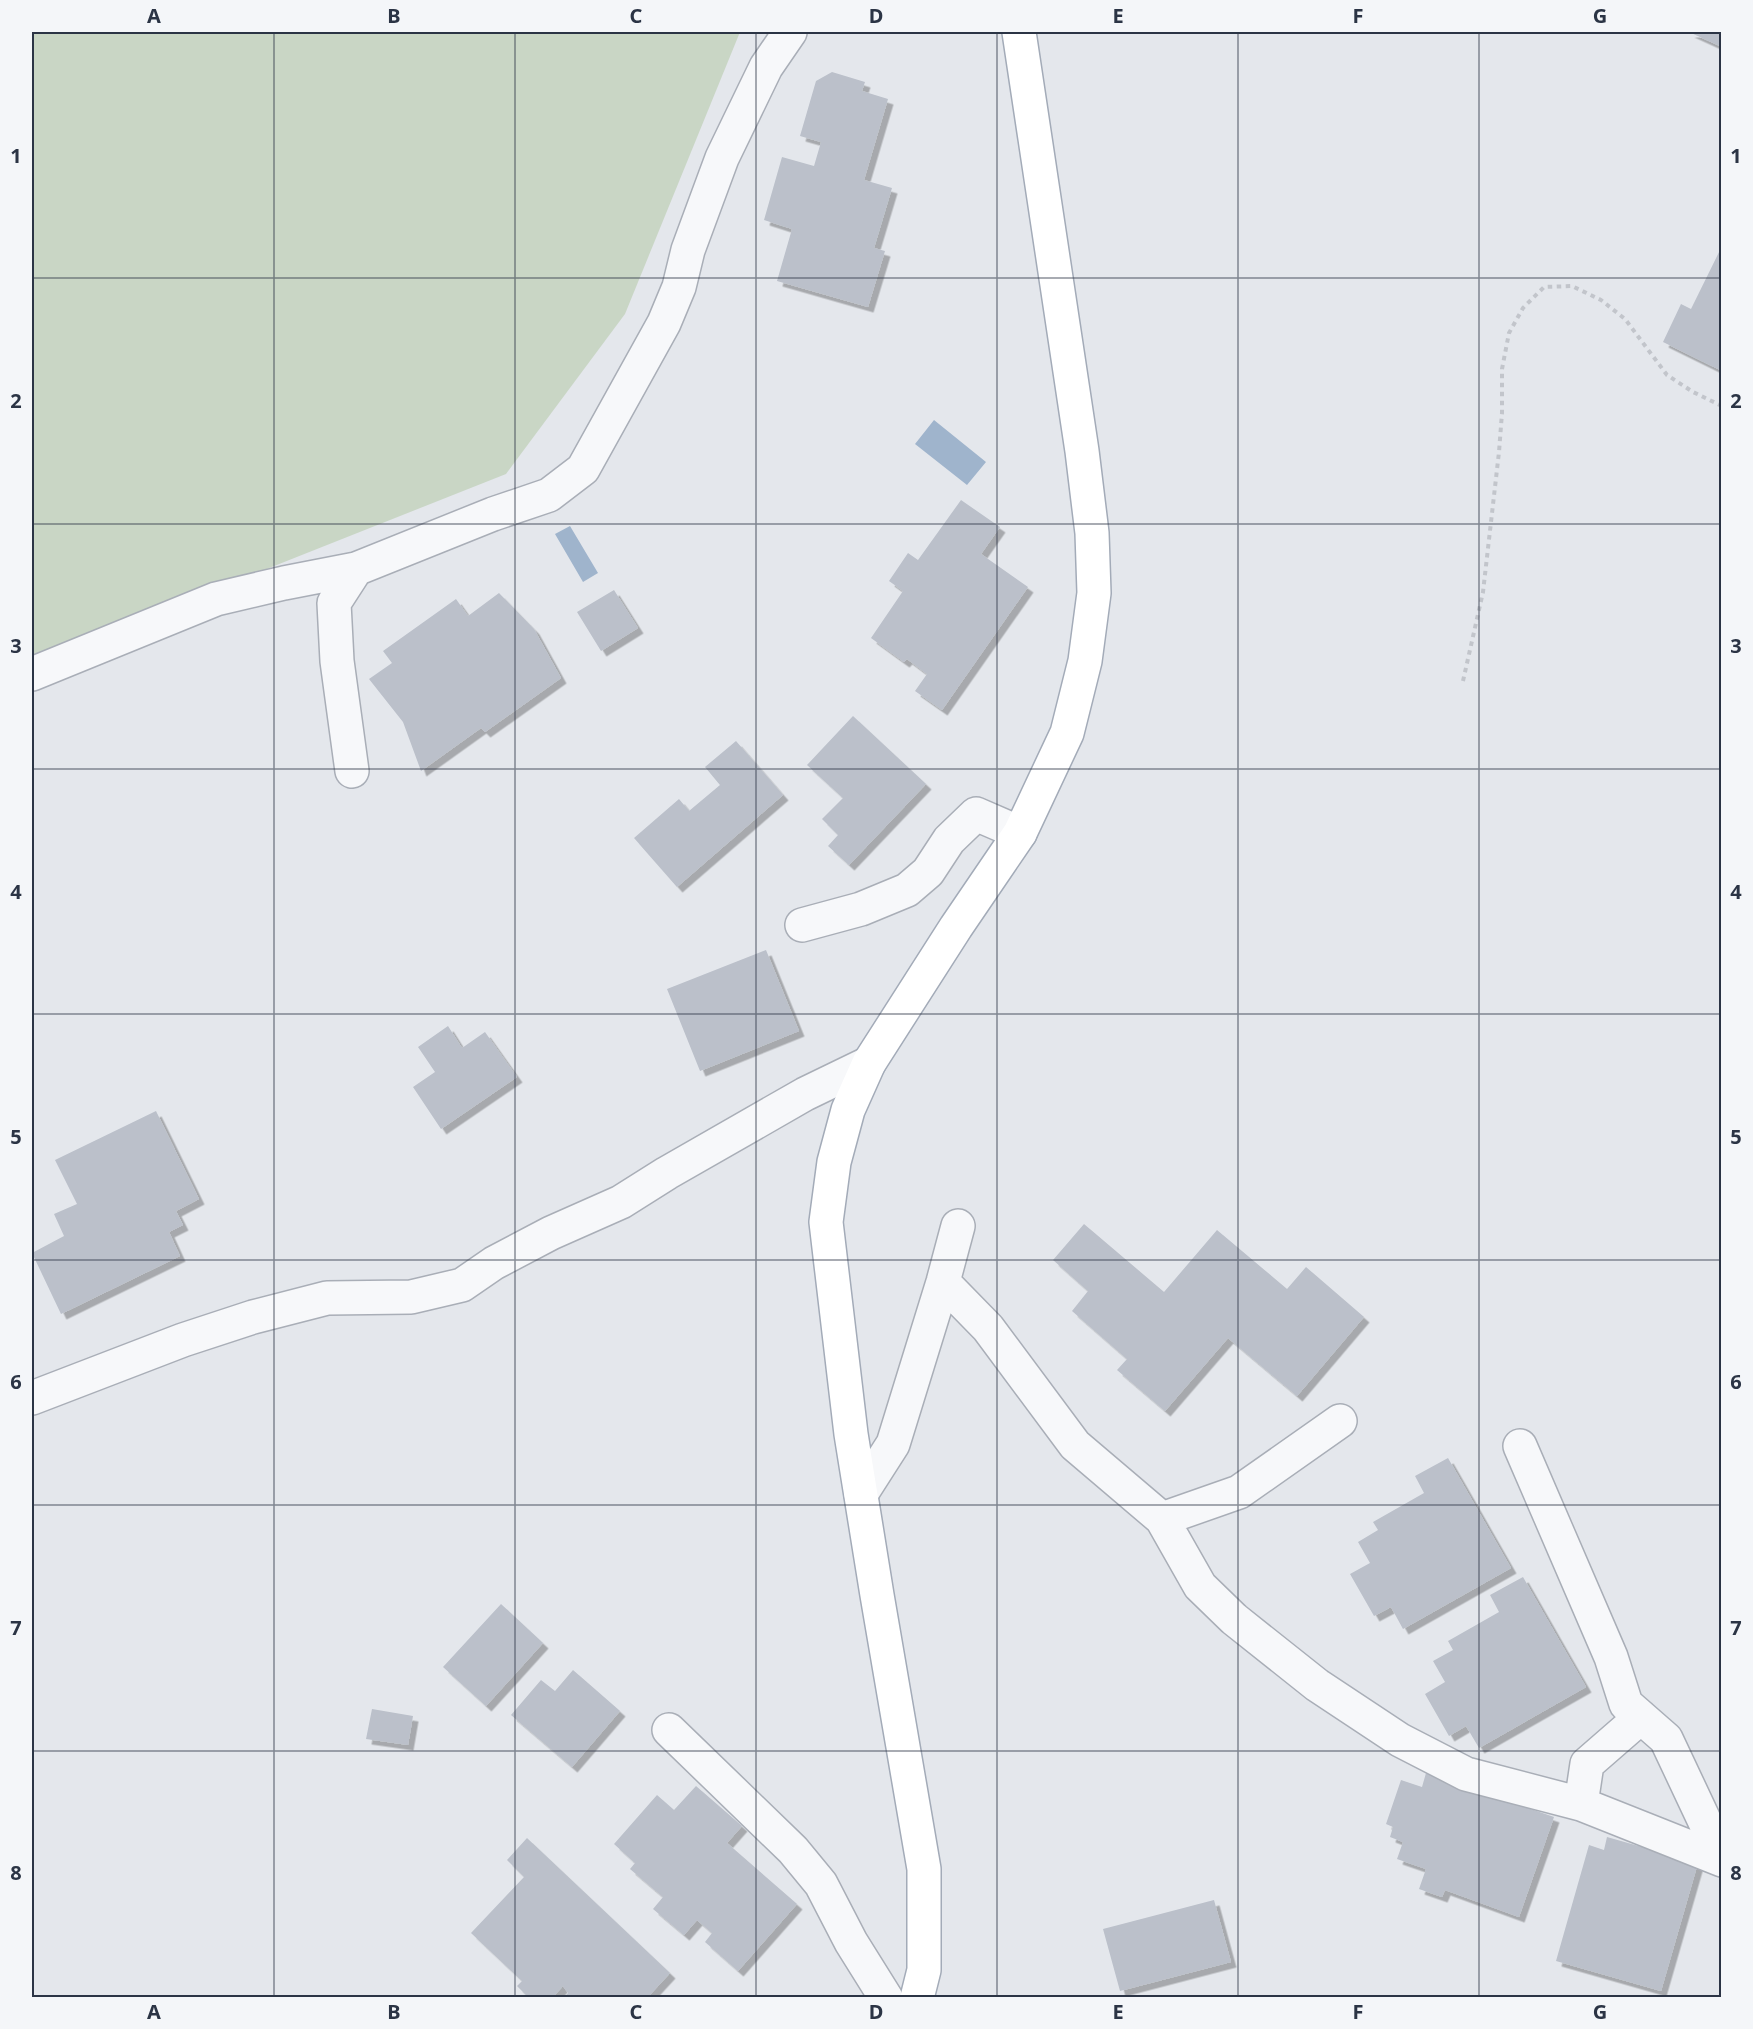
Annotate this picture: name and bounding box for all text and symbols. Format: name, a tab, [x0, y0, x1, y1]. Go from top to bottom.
text: A	[147, 2, 161, 29]
text: B	[387, 2, 401, 29]
text: C	[630, 2, 643, 29]
text: D	[869, 2, 883, 29]
text: E	[1112, 2, 1124, 29]
text: F	[1353, 2, 1363, 29]
text: G	[1593, 2, 1607, 29]
text: 1	[10, 142, 22, 169]
text: 1	[1730, 142, 1742, 169]
text: 2	[10, 387, 22, 414]
text: 2	[1730, 387, 1742, 414]
text: 3	[10, 632, 22, 659]
text: 3	[1730, 632, 1742, 659]
text: 4	[10, 878, 22, 905]
text: 4	[1730, 878, 1742, 905]
text: 5	[10, 1123, 22, 1150]
text: 5	[1730, 1123, 1742, 1150]
text: 6	[10, 1368, 22, 1395]
text: 6	[1730, 1368, 1742, 1395]
text: 7	[10, 1614, 22, 1641]
text: 7	[1730, 1614, 1742, 1641]
text: 8	[10, 1859, 22, 1886]
text: 8	[1730, 1859, 1742, 1886]
text: A	[147, 1998, 161, 2025]
text: B	[387, 1998, 401, 2025]
text: C	[630, 1998, 643, 2025]
text: D	[869, 1998, 883, 2025]
text: E	[1112, 1998, 1124, 2025]
text: F	[1353, 1998, 1363, 2025]
text: G	[1593, 1998, 1607, 2025]

